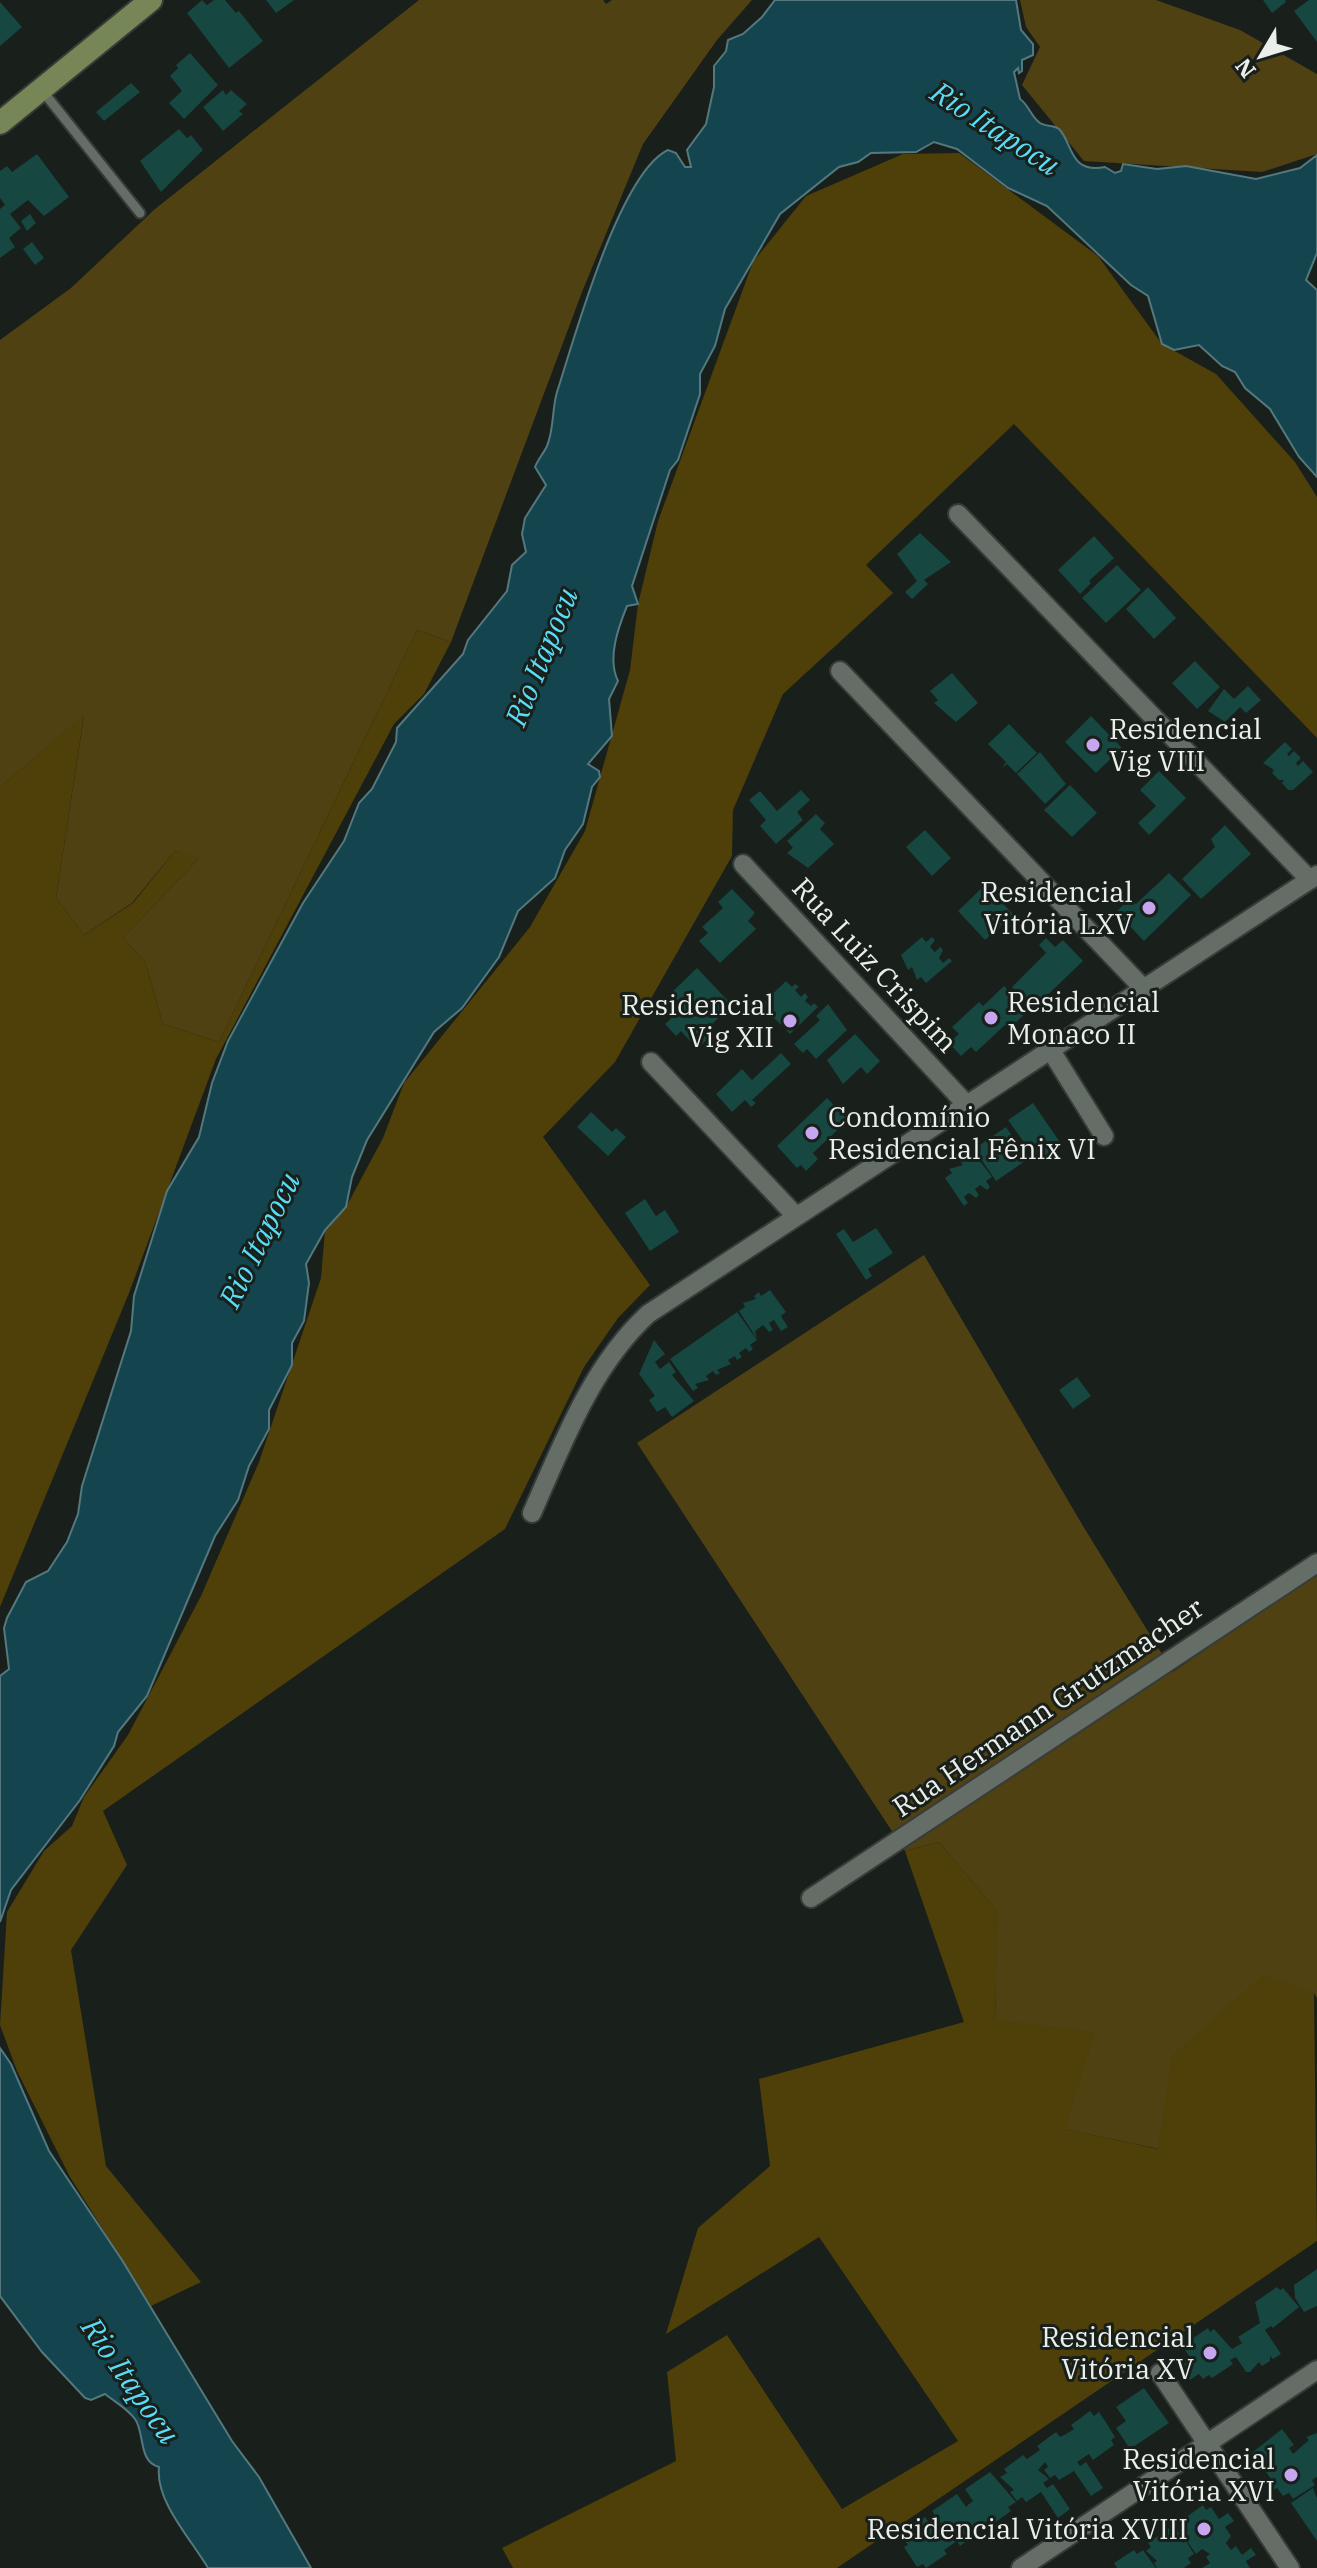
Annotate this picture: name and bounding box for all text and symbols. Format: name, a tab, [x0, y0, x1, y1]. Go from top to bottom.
north arrow	[1221, 16, 1301, 96]
text: N	[1228, 53, 1262, 84]
water label: Rio Itapocu	[923, 71, 1068, 184]
water label: Rio Itapocu	[495, 582, 586, 732]
place label: Residencial Vig VIII	[1109, 710, 1262, 779]
marker: Residencial Vig VIII	[1084, 736, 1102, 754]
street label: Rua Luiz Crispim	[785, 869, 966, 1060]
place label: Residencial Vitória LXV	[980, 873, 1133, 942]
marker: Residencial Vitória LXV	[1140, 899, 1158, 917]
place label: Residencial Monaco II	[1007, 983, 1160, 1052]
place label: Residencial Vig XII	[621, 986, 774, 1055]
marker: Residencial Monaco II	[982, 1009, 1000, 1027]
marker: Residencial Vig XII	[781, 1012, 799, 1030]
place label: Condomínio Residencial Fênix VI	[828, 1098, 1096, 1167]
marker: Condomínio Residencial Fênix VI	[803, 1124, 821, 1142]
water label: Rio Itapocu	[209, 1165, 308, 1314]
street label: Rua Hermann Grutzmacher	[885, 1588, 1211, 1825]
water label: Rio Itapocu	[73, 2308, 189, 2451]
place label: Residencial Vitória XV	[1041, 2318, 1194, 2387]
marker: Residencial Vitória XV	[1201, 2344, 1219, 2362]
place label: Residencial Vitória XVI	[1122, 2440, 1275, 2509]
marker: Residencial Vitória XVI	[1282, 2466, 1300, 2484]
place label: Residencial Vitória XVIII	[867, 2510, 1188, 2547]
marker: Residencial Vitória XVIII	[1195, 2520, 1213, 2538]

